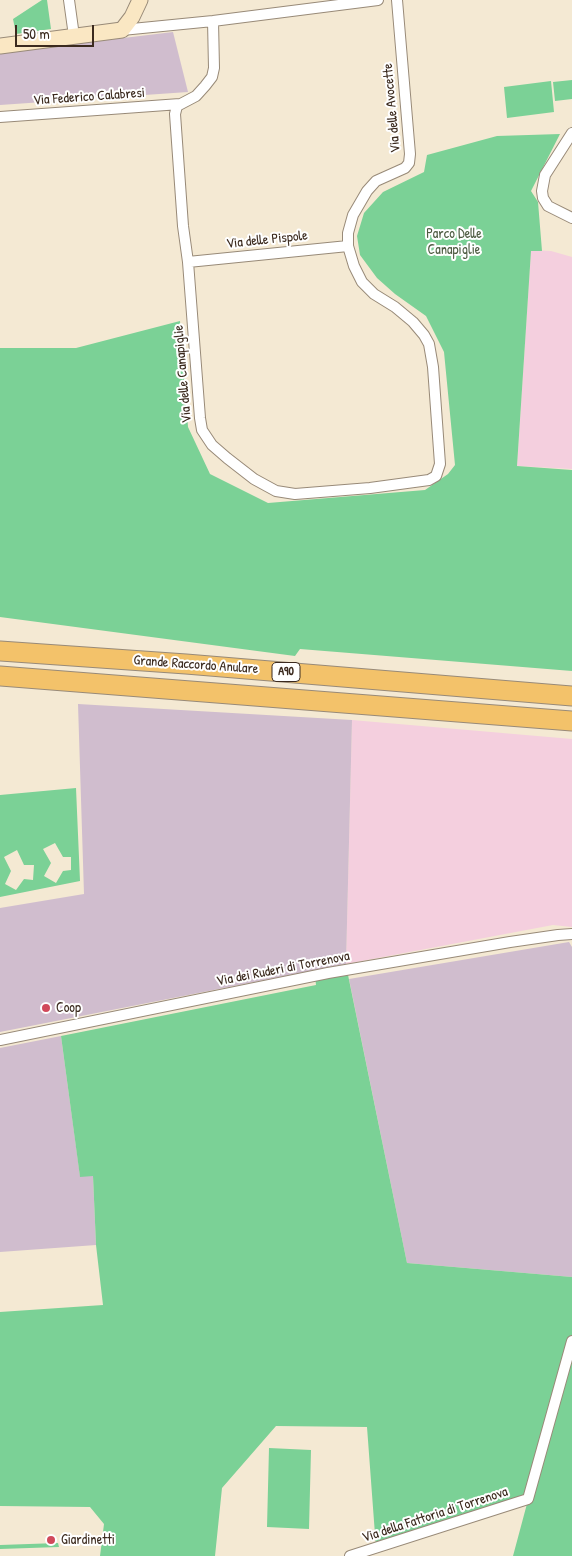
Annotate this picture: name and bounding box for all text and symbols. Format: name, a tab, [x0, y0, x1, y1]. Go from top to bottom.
scale bar	[18, 15, 96, 47]
text: 50 m	[23, 23, 50, 44]
street label: Via delle Avocette	[380, 63, 404, 153]
street label: Via Federico Calabresi	[33, 85, 145, 109]
park label: Parco Delle Canapiglie	[426, 226, 482, 258]
street label: Via delle Pispole	[225, 227, 309, 253]
street label: Via delle Canapiglie	[170, 324, 196, 424]
street label: Grande Raccordo Anulare	[133, 652, 259, 678]
road number: A90	[272, 662, 300, 682]
street label: Via dei Ruderi di Torrenova	[215, 948, 351, 990]
place label: Coop	[56, 1000, 81, 1016]
marker: Coop	[40, 1002, 52, 1014]
street label: Via della Fattoria di Torrenova	[360, 1484, 510, 1546]
place label: Giardinetti	[61, 1532, 115, 1548]
marker: Giardinetti	[45, 1534, 57, 1546]

